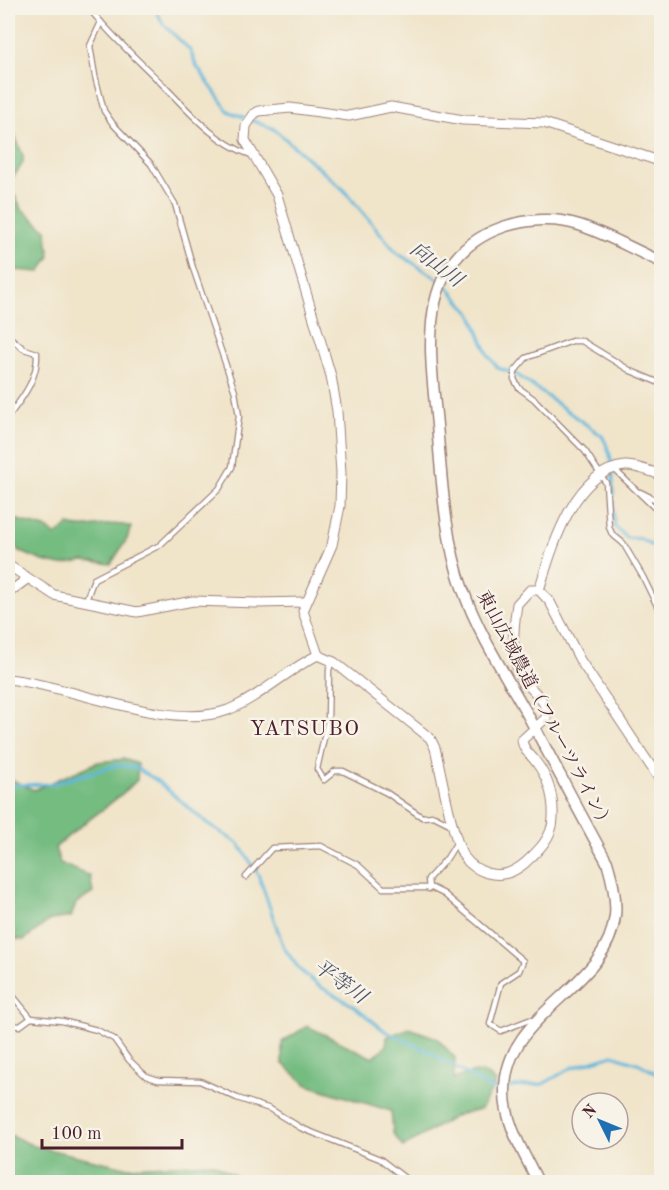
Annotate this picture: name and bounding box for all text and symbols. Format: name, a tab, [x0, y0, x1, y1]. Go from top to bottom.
water label: 向山川	[406, 238, 469, 293]
street label: 東山広域農道（フルーツライン）	[473, 587, 617, 833]
district label: YATSUBO	[250, 719, 360, 740]
water label: 平等川	[310, 955, 373, 1010]
north arrow	[570, 1091, 630, 1151]
text: N	[580, 1102, 601, 1122]
scale bar	[42, 1112, 182, 1150]
text: 100 m	[51, 1125, 102, 1143]

